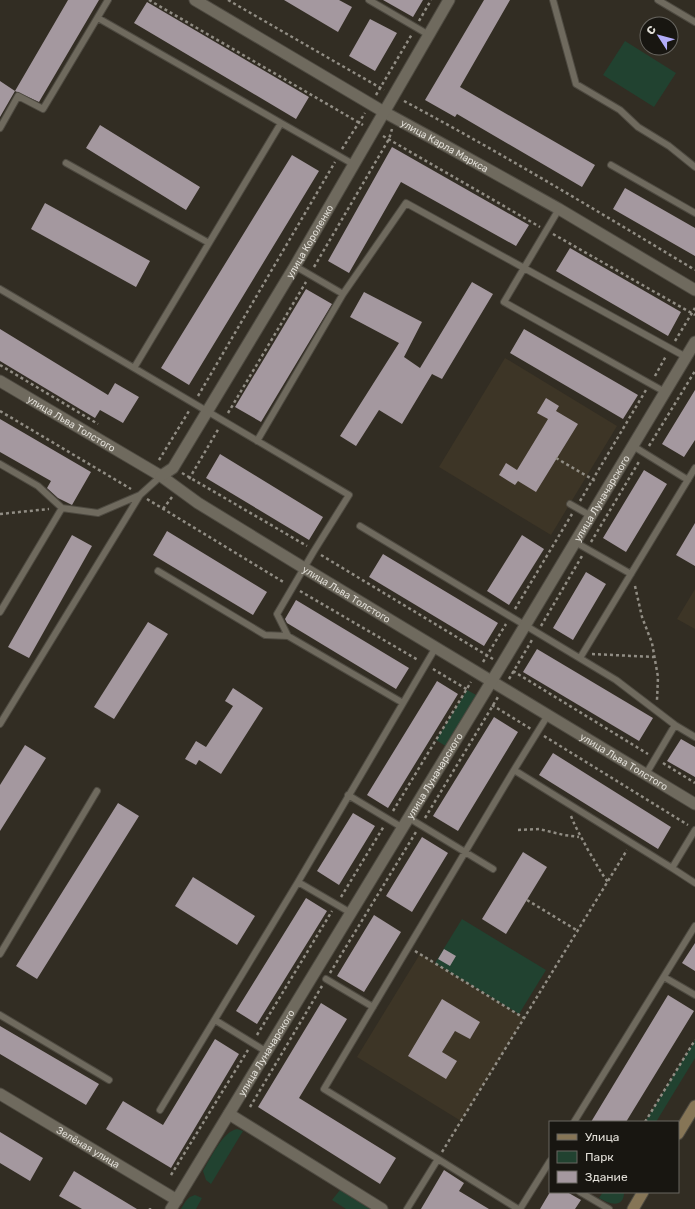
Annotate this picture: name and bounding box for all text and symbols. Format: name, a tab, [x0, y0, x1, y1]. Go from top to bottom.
north arrow	[639, 16, 679, 56]
text: С	[644, 23, 659, 37]
street label: улица Карла Маркса	[398, 117, 490, 175]
street label: улица Короленко	[284, 203, 336, 281]
street label: улица Льва Толстого	[25, 393, 118, 455]
street label: улица Луначарского	[572, 453, 633, 544]
street label: улица Льва Толстого	[300, 564, 393, 626]
street label: улица Луначарского	[404, 731, 466, 822]
street label: улица Льва Толстого	[577, 731, 670, 793]
street label: улица Луначарского	[236, 1008, 298, 1098]
legend	[549, 1121, 679, 1193]
street label: Зелёная улица	[54, 1124, 122, 1171]
text: Улица	[585, 1130, 619, 1144]
text: Парк	[585, 1150, 614, 1164]
text: Здание	[585, 1170, 628, 1184]

